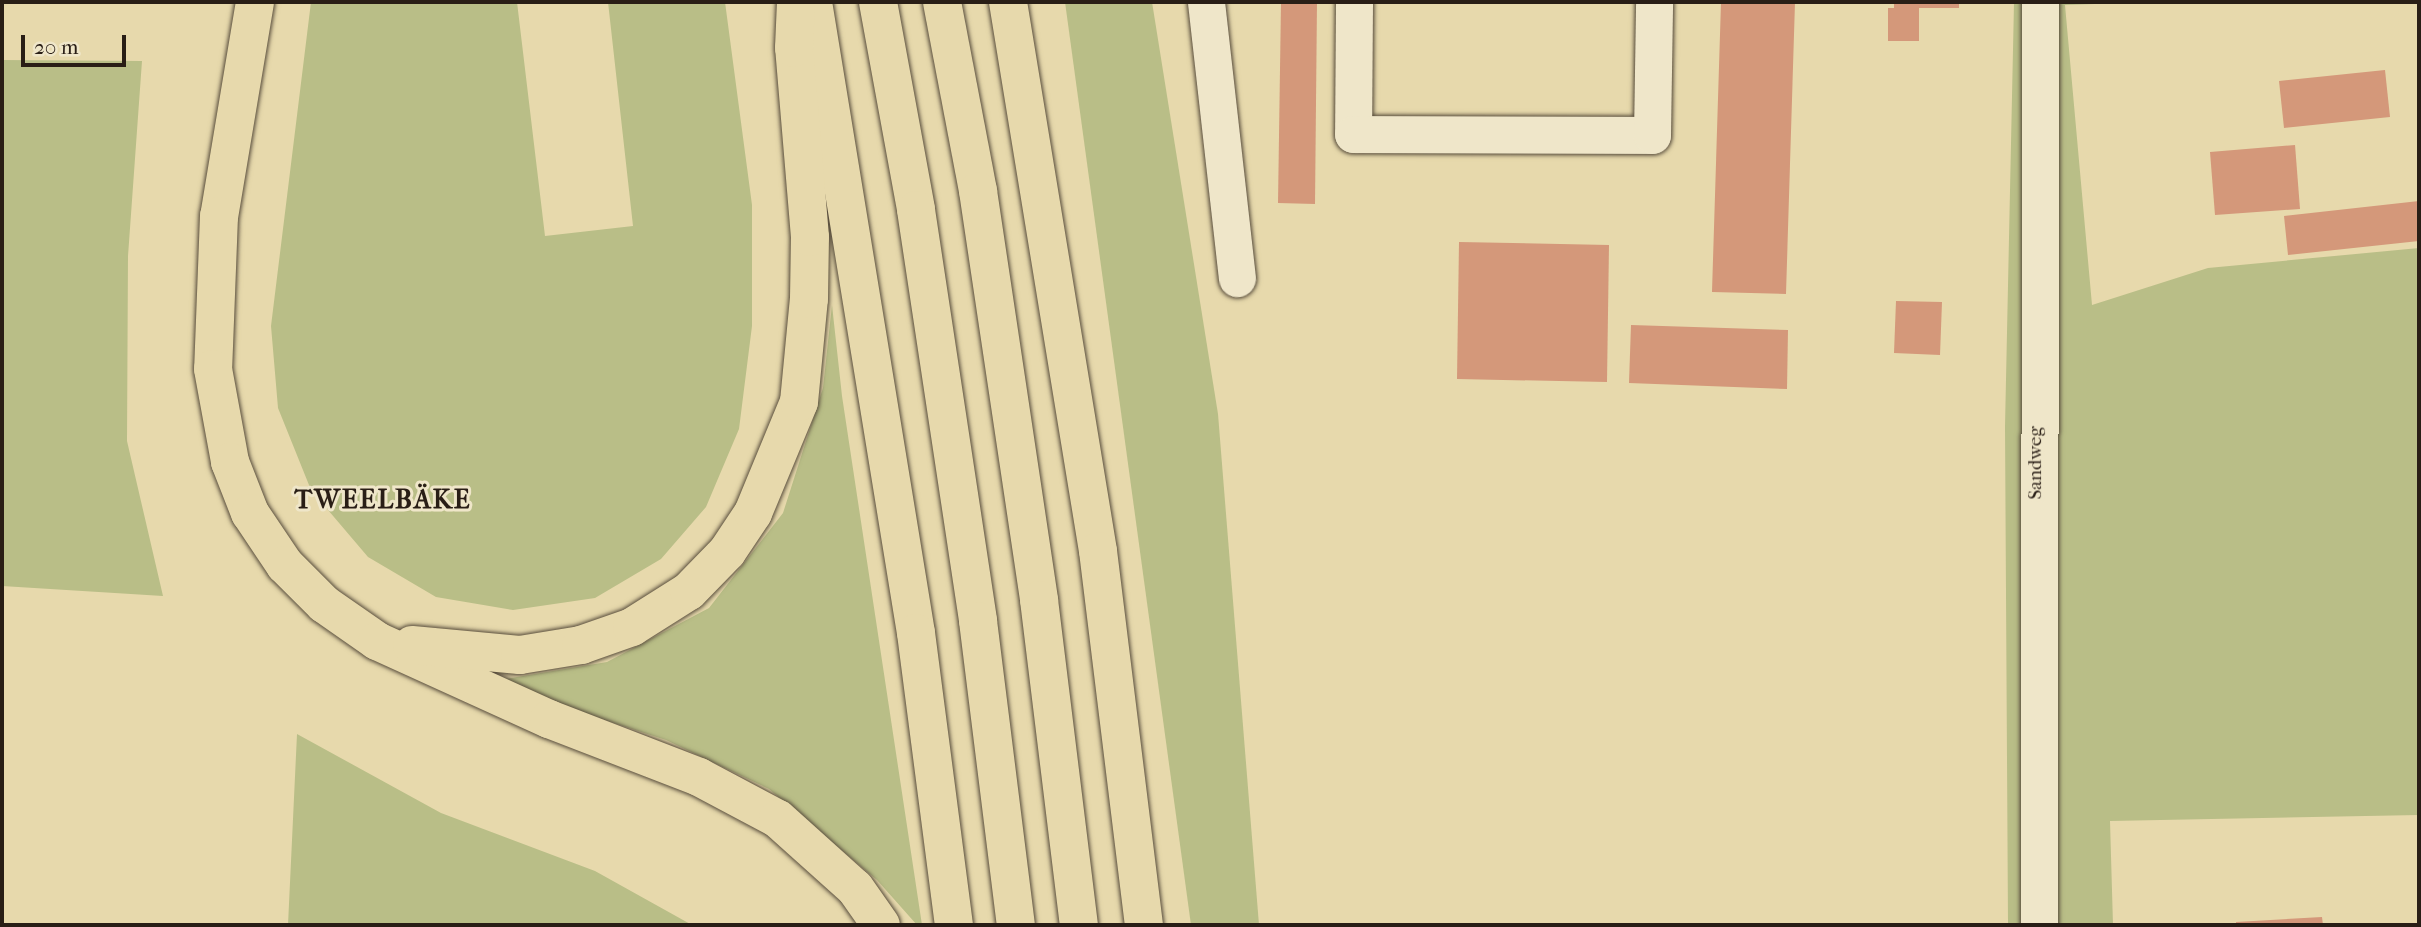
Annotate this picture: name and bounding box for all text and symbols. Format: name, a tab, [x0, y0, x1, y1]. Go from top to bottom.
scale bar	[24, 21, 130, 65]
text: 20 m	[34, 35, 78, 59]
street label: Sandweg	[2025, 426, 2047, 500]
district label: TWEELBÄKE	[296, 484, 470, 516]

